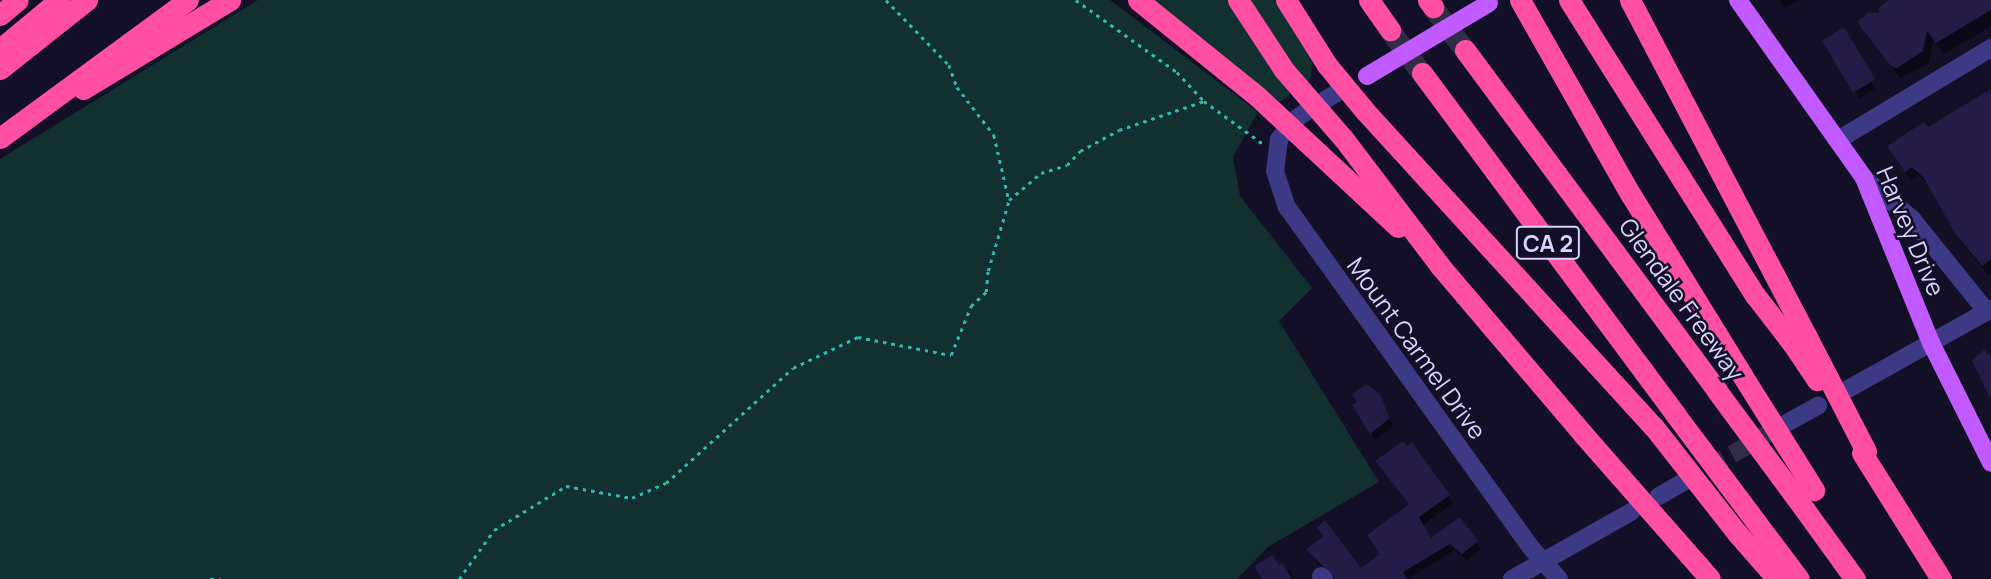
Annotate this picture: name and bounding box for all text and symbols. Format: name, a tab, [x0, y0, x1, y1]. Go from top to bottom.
street label: Harvey Drive	[1871, 162, 1951, 300]
street label: Glendale Freeway	[1614, 212, 1750, 386]
road number: CA 2	[1515, 224, 1581, 262]
street label: Mount Carmel Drive	[1341, 252, 1493, 444]

